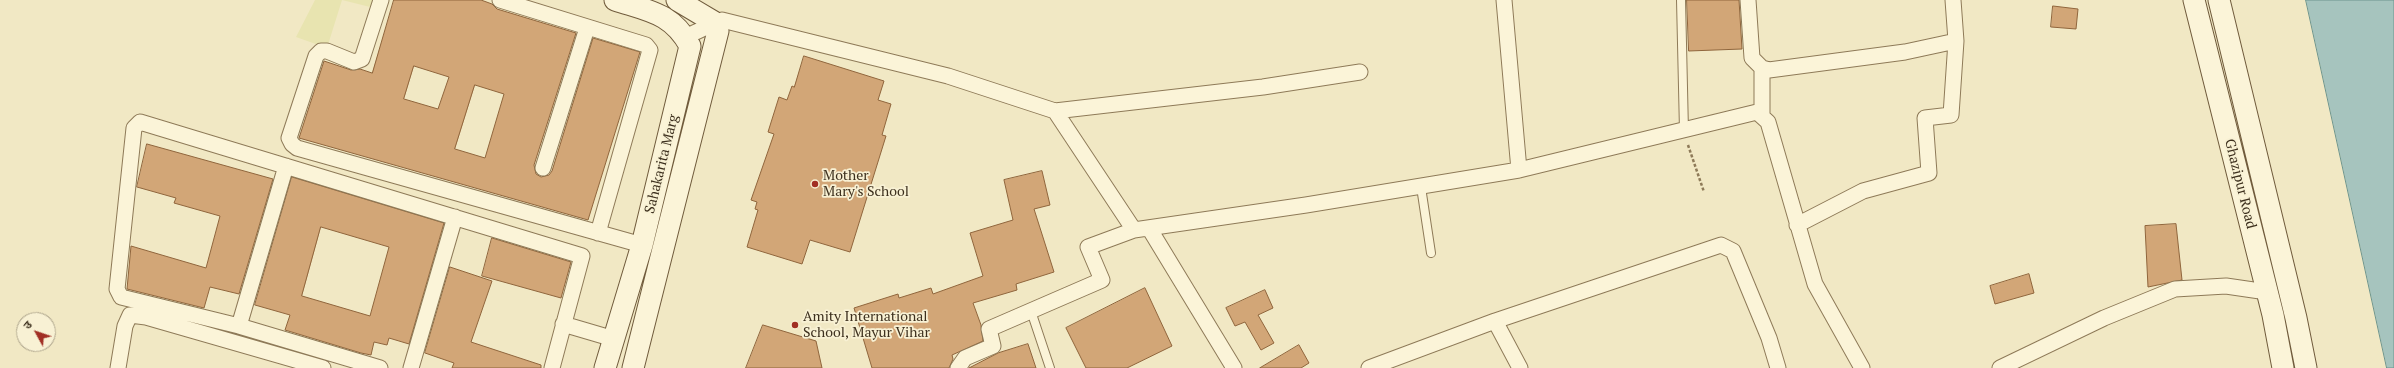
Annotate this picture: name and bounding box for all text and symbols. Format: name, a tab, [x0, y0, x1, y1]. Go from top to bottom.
street label: Sahakarita Marg	[642, 113, 682, 215]
street label: Ghazipur Road	[2221, 137, 2259, 231]
place label: Mother Mary's School	[823, 168, 909, 200]
marker: Mother Mary's School	[810, 179, 820, 189]
place label: Amity International School, Mayur Vihar	[803, 309, 930, 342]
north arrow	[16, 312, 56, 352]
text: उ	[20, 318, 35, 332]
marker: Amity International School, Mayur Vihar	[790, 320, 800, 330]

